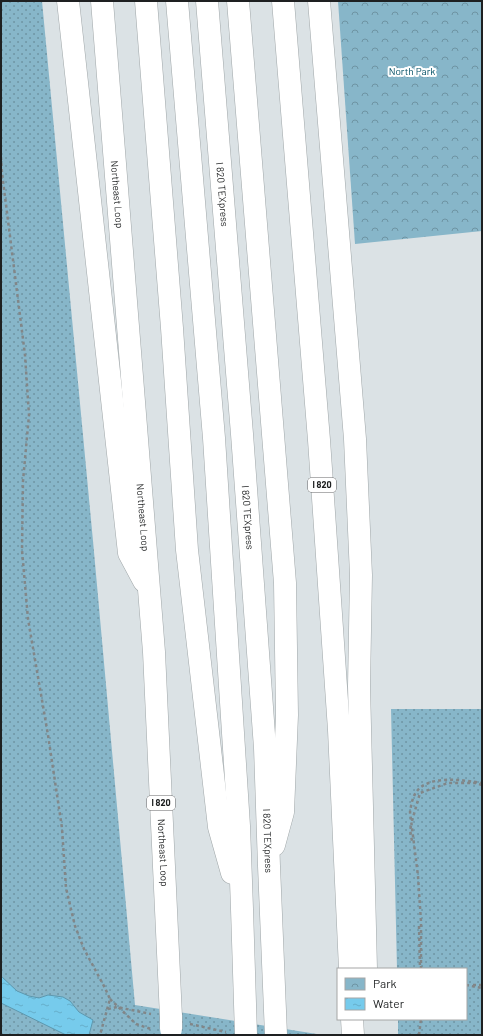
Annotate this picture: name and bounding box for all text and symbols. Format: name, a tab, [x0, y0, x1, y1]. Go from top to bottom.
park label: North Park	[389, 65, 435, 77]
street label: Northeast Loop	[109, 160, 126, 229]
street label: I 820 TEXpress	[214, 162, 231, 227]
road number: I 820	[308, 478, 336, 492]
street label: Northeast Loop	[135, 483, 152, 552]
street label: I 820 TEXpress	[240, 485, 256, 550]
road number: I 820	[147, 796, 175, 810]
street label: I 820 TEXpress	[261, 808, 275, 873]
street label: Northeast Loop	[156, 818, 171, 887]
legend	[337, 968, 467, 1020]
text: Park	[373, 976, 397, 990]
text: Water	[373, 996, 405, 1010]

